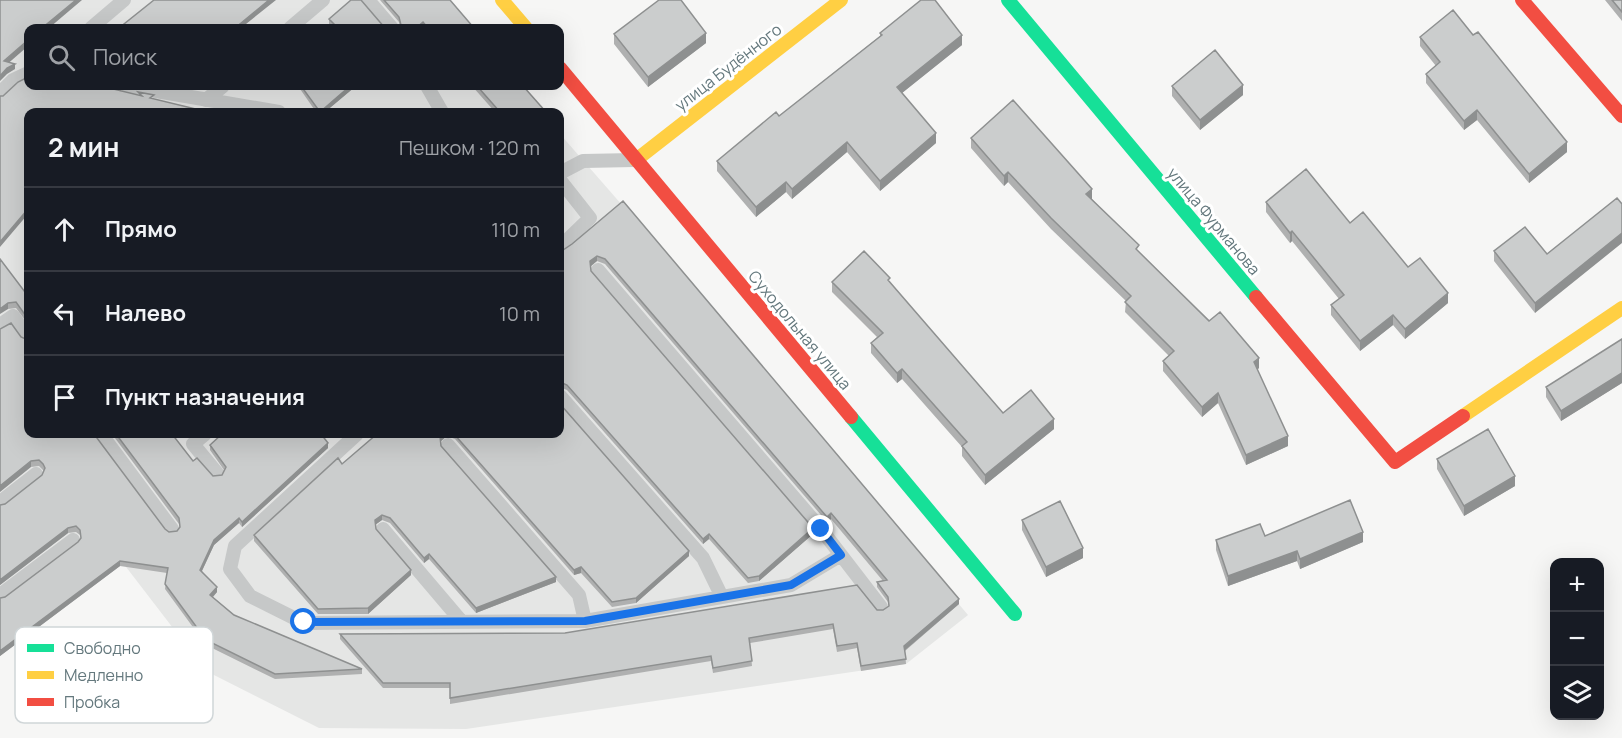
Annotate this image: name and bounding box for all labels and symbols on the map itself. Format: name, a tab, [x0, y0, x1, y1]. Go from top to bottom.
street label: улица Будённого	[670, 18, 786, 116]
street label: улица Фурманова	[1163, 163, 1265, 279]
street label: Суходольная улица	[743, 266, 857, 394]
route end	[807, 515, 833, 541]
route start	[290, 608, 316, 634]
legend	[15, 627, 213, 723]
text: Свободно	[64, 637, 141, 659]
text: Медленно	[64, 664, 143, 686]
text: Пробка	[64, 691, 120, 713]

